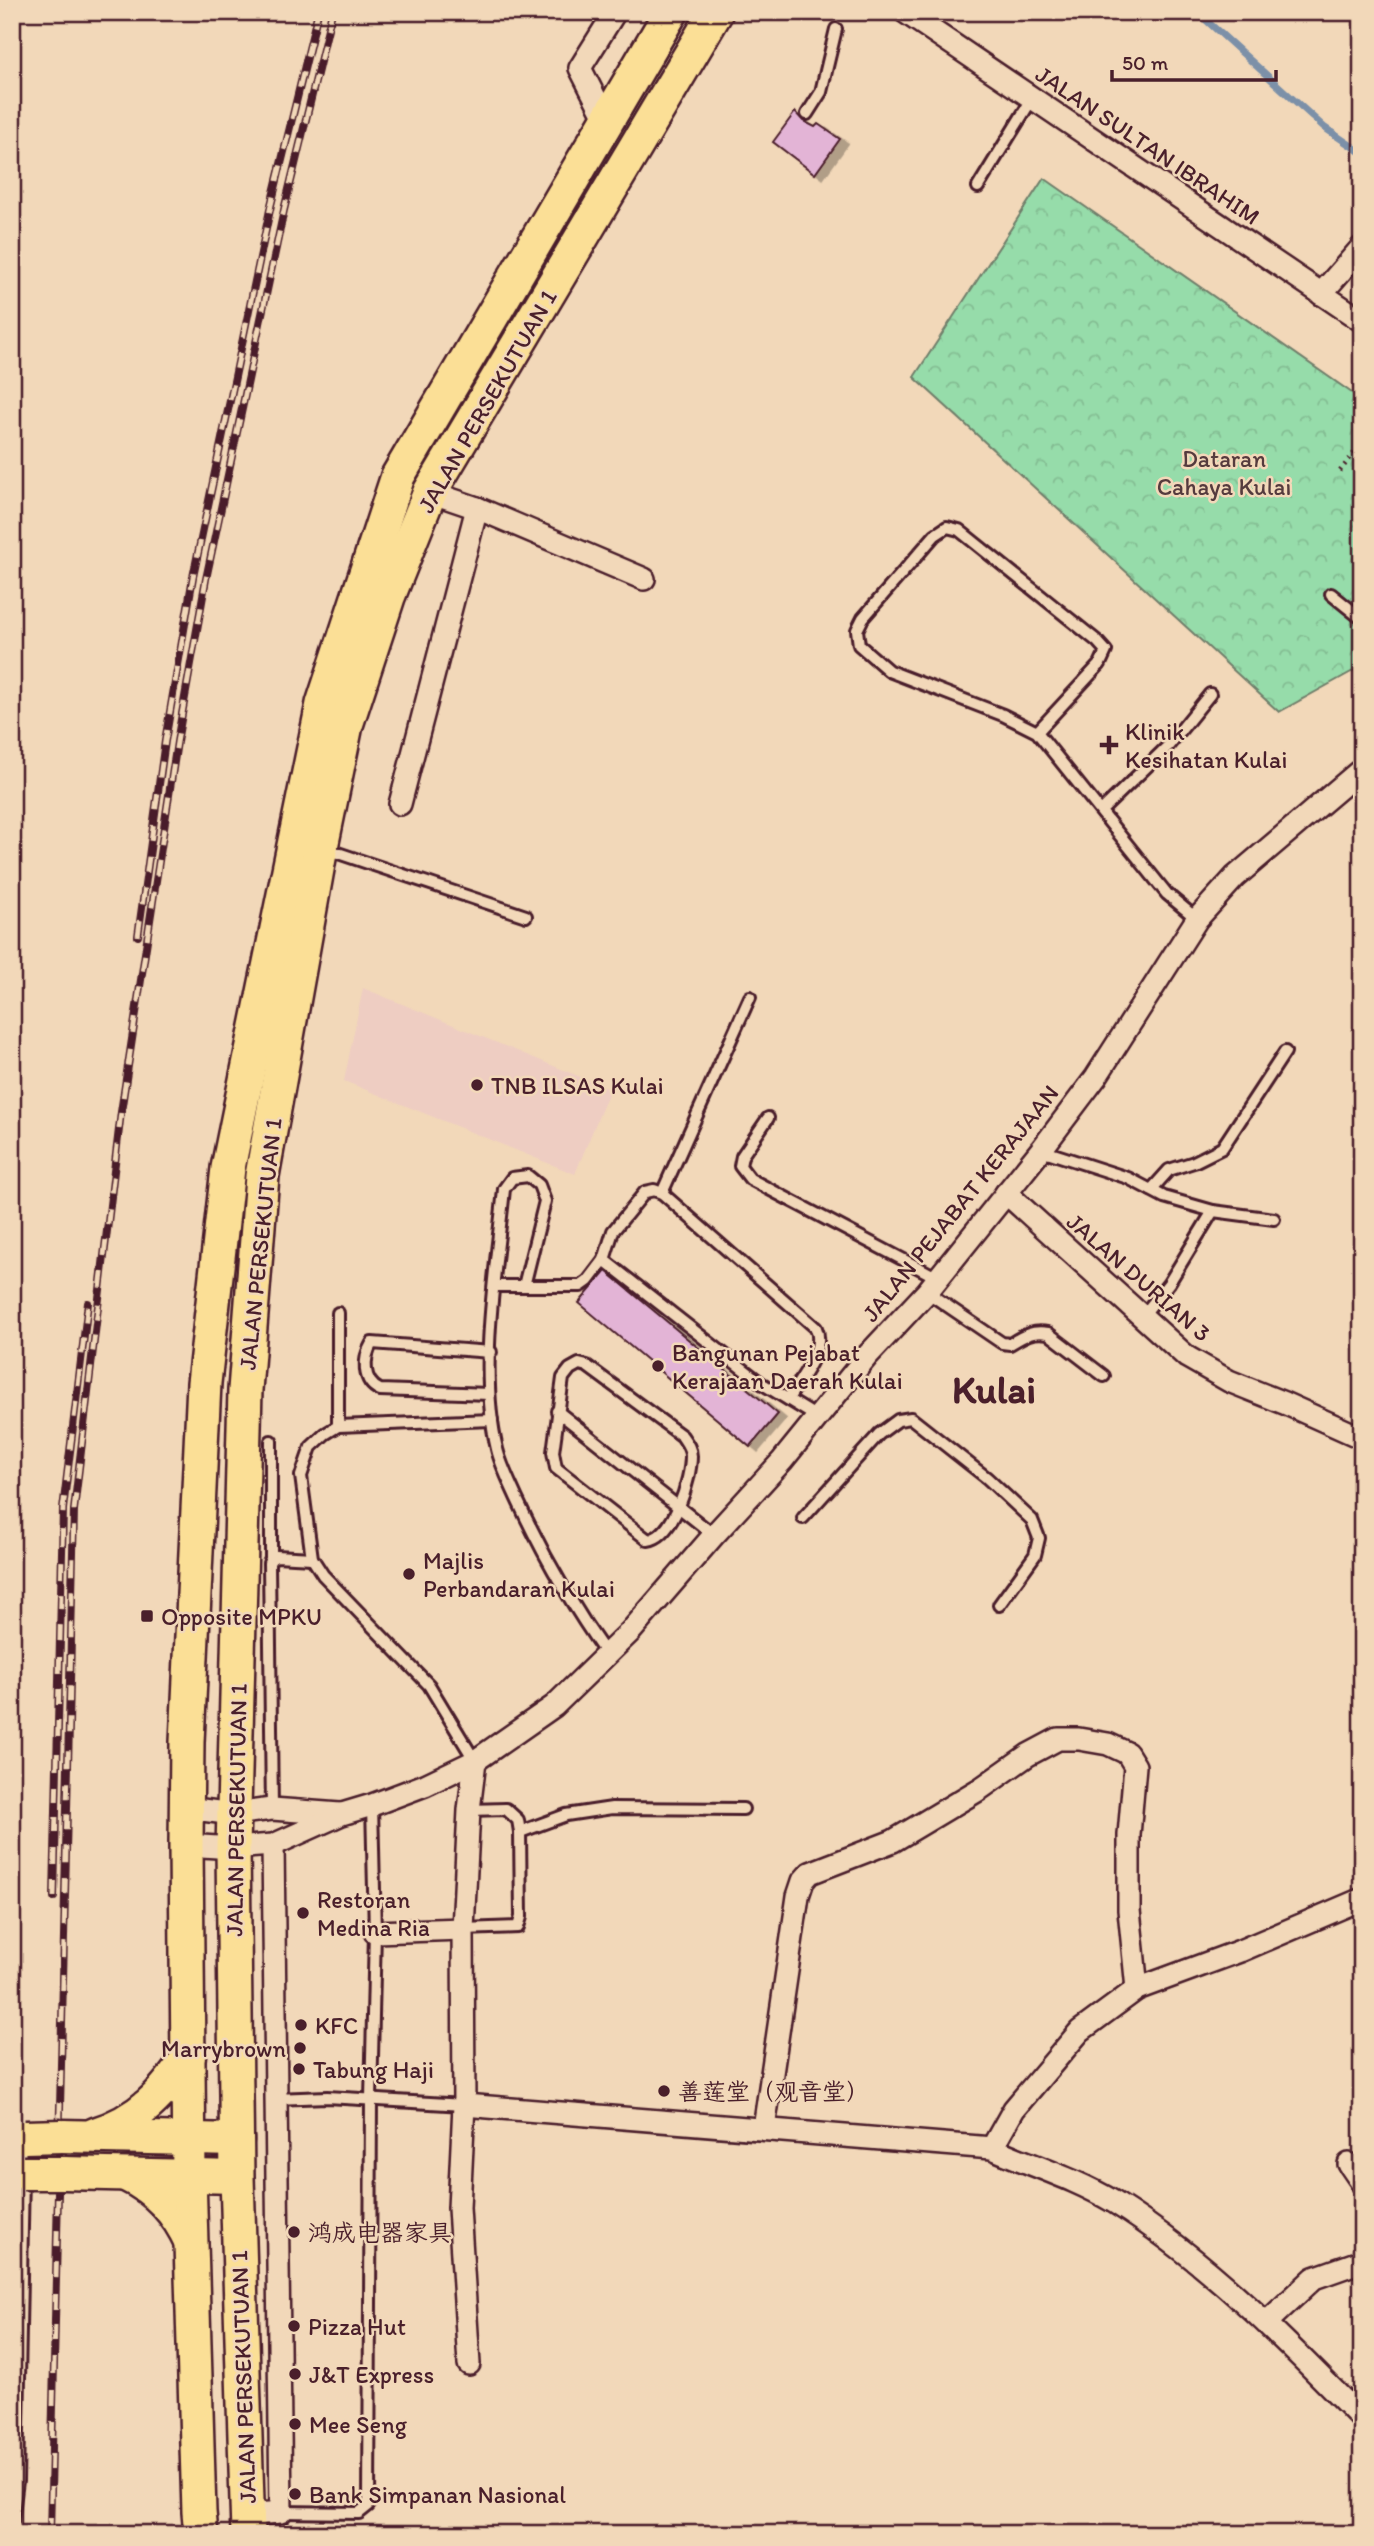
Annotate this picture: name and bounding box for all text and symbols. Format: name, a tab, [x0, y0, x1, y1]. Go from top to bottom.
scale bar	[1112, 38, 1276, 82]
text: 50 m	[1122, 50, 1169, 75]
street label: JALAN SULTAN IBRAHIM	[1030, 59, 1266, 231]
street label: JALAN PERSEKUTUAN 1	[411, 284, 563, 518]
park label: Dataran Cahaya Kulai	[1157, 444, 1291, 501]
place label: Klinik Kesihatan Kulai	[1125, 717, 1288, 774]
marker: Klinik Kesihatan Kulai	[1099, 735, 1119, 755]
place label: TNB ILSAS Kulai	[491, 1071, 664, 1100]
marker: TNB ILSAS Kulai	[469, 1077, 485, 1093]
street label: JALAN PEJABAT KERAJAAN	[856, 1079, 1064, 1327]
street label: JALAN PERSEKUTUAN 1	[232, 1117, 288, 1371]
street label: JALAN DURIAN 3	[1061, 1207, 1217, 1347]
place label: Bangunan Pejabat Kerajaan Daerah Kulai	[672, 1338, 903, 1395]
marker: Bangunan Pejabat Kerajaan Daerah Kulai	[650, 1358, 666, 1374]
district label: Kulai	[952, 1367, 1036, 1413]
place label: Majlis Perbandaran Kulai	[423, 1546, 615, 1603]
marker: Majlis Perbandaran Kulai	[401, 1566, 417, 1582]
place label: Opposite MPKU	[161, 1602, 322, 1631]
marker: Opposite MPKU	[139, 1608, 155, 1624]
street label: JALAN PERSEKUTUAN 1	[219, 1683, 253, 1937]
place label: Restoran Medina Ria	[317, 1885, 430, 1942]
marker: Restoran Medina Ria	[295, 1905, 311, 1921]
place label: KFC	[315, 2011, 358, 2040]
marker: KFC	[293, 2017, 309, 2033]
place label: Marrybrown	[161, 2034, 286, 2063]
marker: Marrybrown	[292, 2040, 308, 2056]
place label: Tabung Haji	[313, 2055, 434, 2084]
marker: Tabung Haji	[291, 2061, 307, 2077]
place label: 善莲堂（观音堂）	[678, 2077, 870, 2106]
marker: 善莲堂（观音堂）	[656, 2083, 672, 2099]
place label: 鸿成电器家具	[308, 2218, 452, 2247]
marker: 鸿成电器家具	[286, 2224, 302, 2240]
street label: JALAN PERSEKUTUAN 1	[224, 2250, 262, 2504]
place label: Pizza Hut	[308, 2312, 406, 2341]
marker: Pizza Hut	[286, 2318, 302, 2334]
place label: J&T Express	[309, 2360, 434, 2389]
marker: J&T Express	[287, 2366, 303, 2382]
place label: Mee Seng	[309, 2410, 408, 2439]
marker: Mee Seng	[287, 2416, 303, 2432]
place label: Bank Simpanan Nasional	[309, 2480, 566, 2509]
marker: Bank Simpanan Nasional	[287, 2486, 303, 2502]

